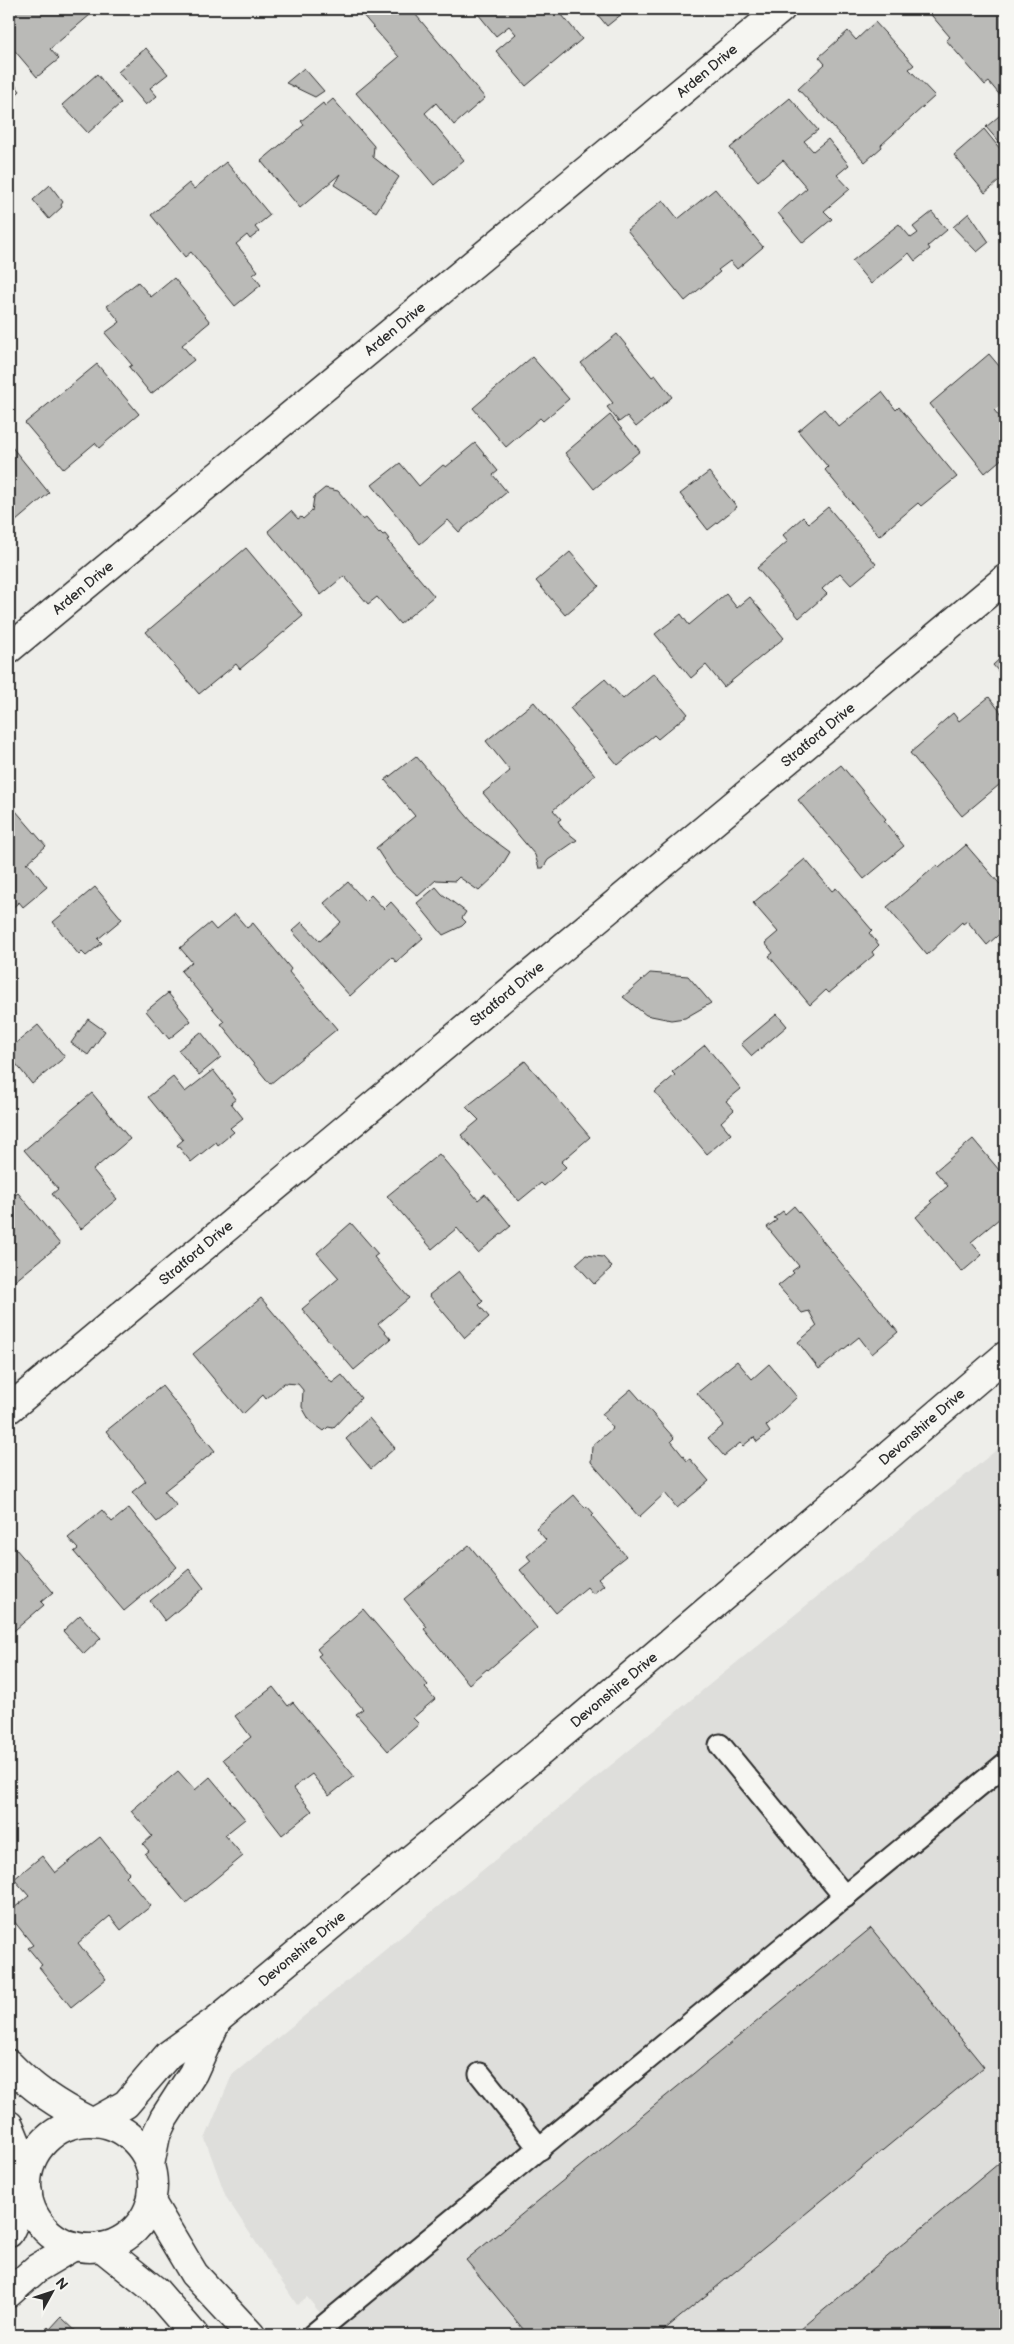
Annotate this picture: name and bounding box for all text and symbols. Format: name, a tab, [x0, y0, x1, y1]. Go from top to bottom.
street label: Arden Drive	[673, 41, 741, 101]
street label: Arden Drive	[361, 299, 429, 359]
street label: Arden Drive	[49, 558, 117, 618]
street label: Stratford Drive	[778, 699, 858, 771]
street label: Stratford Drive	[467, 958, 547, 1030]
street label: Stratford Drive	[156, 1217, 236, 1289]
street label: Devonshire Drive	[876, 1385, 968, 1469]
street label: Devonshire Drive	[567, 1649, 661, 1731]
street label: Devonshire Drive	[255, 1908, 349, 1990]
north arrow	[28, 2266, 78, 2316]
text: N	[52, 2274, 71, 2293]

